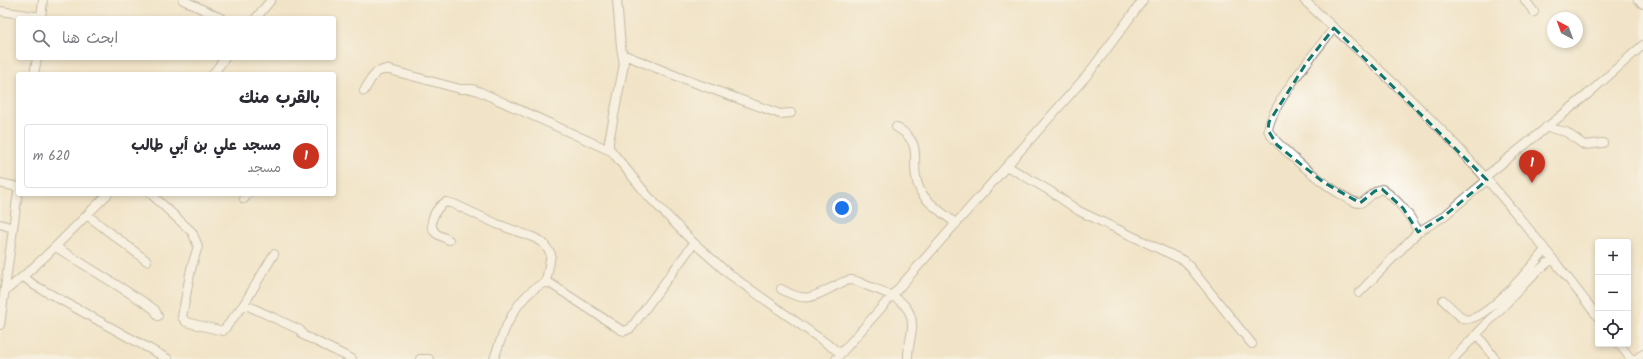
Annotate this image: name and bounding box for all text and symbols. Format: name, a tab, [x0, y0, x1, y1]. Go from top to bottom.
north arrow	[1547, 12, 1583, 48]
search box	[16, 16, 336, 60]
icon: search	[30, 27, 52, 49]
text: ابحث هنا	[62, 27, 118, 51]
text: بالقرب منك	[239, 85, 320, 112]
text: مسجد علي بن أبي طالب	[131, 134, 281, 158]
text: 620 m	[33, 146, 70, 167]
text: 1	[304, 146, 308, 167]
pin: 1	[1519, 150, 1545, 183]
text: مسجد	[248, 158, 281, 179]
your location	[832, 198, 852, 218]
map controls	[1595, 239, 1631, 347]
button: +	[1595, 239, 1631, 275]
button: −	[1595, 275, 1631, 311]
button: locate	[1595, 311, 1631, 347]

